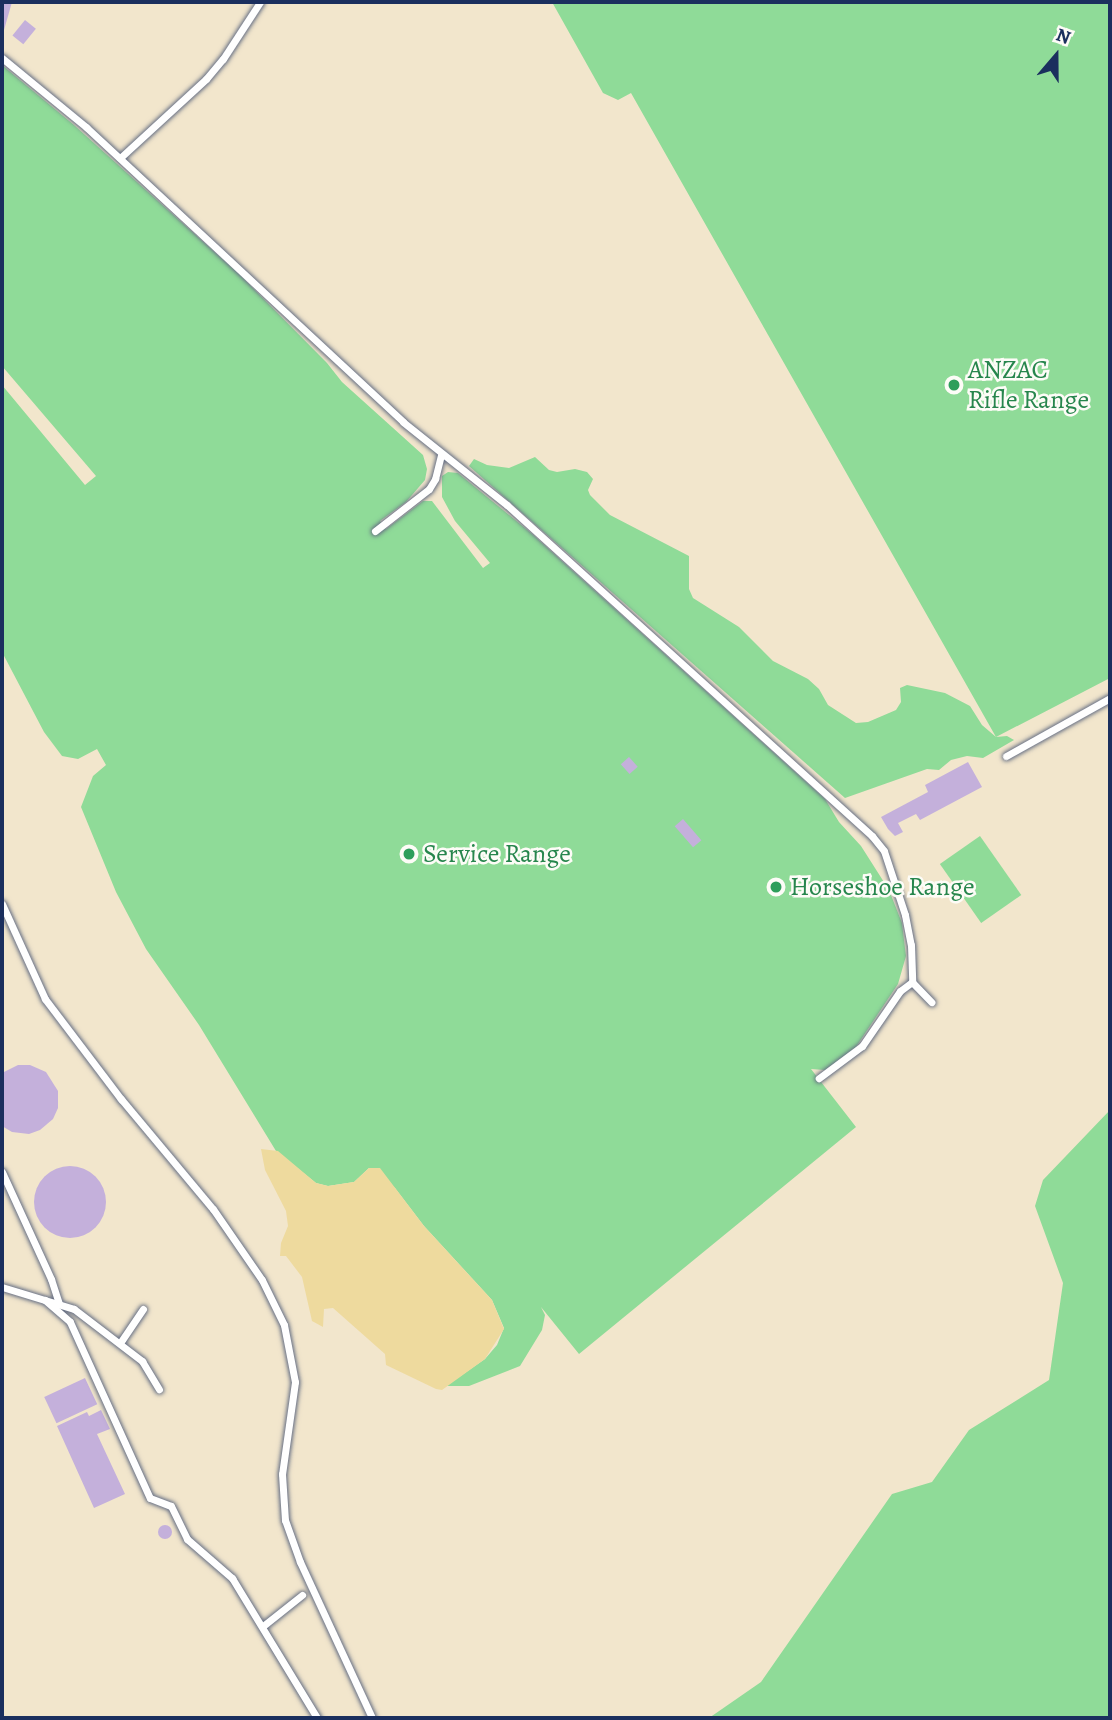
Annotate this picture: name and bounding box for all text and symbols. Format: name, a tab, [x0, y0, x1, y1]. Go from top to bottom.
north arrow	[1021, 21, 1091, 91]
text: N	[1052, 22, 1074, 51]
place label: ANZAC Rifle Range	[968, 354, 1089, 416]
marker: ANZAC Rifle Range	[946, 377, 962, 393]
place label: Service Range	[423, 838, 571, 870]
marker: Service Range	[401, 846, 417, 862]
place label: Horseshoe Range	[790, 871, 975, 903]
marker: Horseshoe Range	[768, 879, 784, 895]

